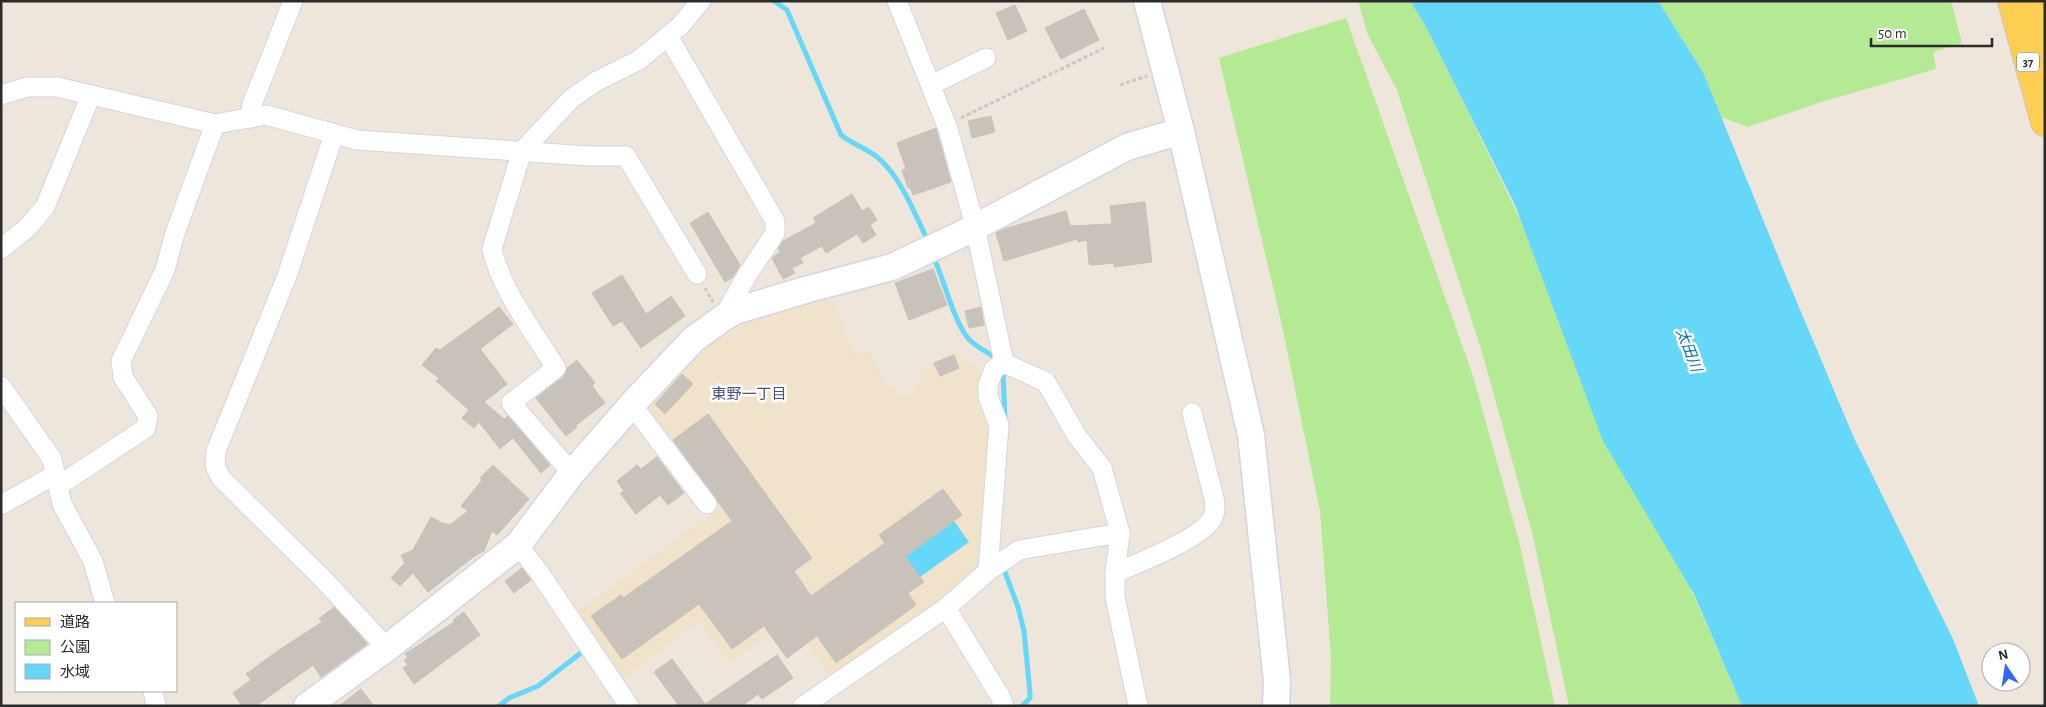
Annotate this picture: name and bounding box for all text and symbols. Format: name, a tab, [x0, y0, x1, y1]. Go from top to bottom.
scale bar	[1871, 15, 1992, 47]
text: 50 m	[1878, 26, 1907, 41]
road number: 37	[2017, 52, 2039, 72]
water label: 太田川	[1673, 326, 1705, 376]
district label: 東野一丁目	[711, 386, 787, 402]
legend	[15, 602, 178, 692]
text: 道路	[60, 614, 90, 630]
text: 公園	[60, 639, 90, 655]
north arrow	[1981, 642, 2031, 692]
text: N	[1997, 647, 2010, 663]
text: 水域	[60, 664, 90, 680]

